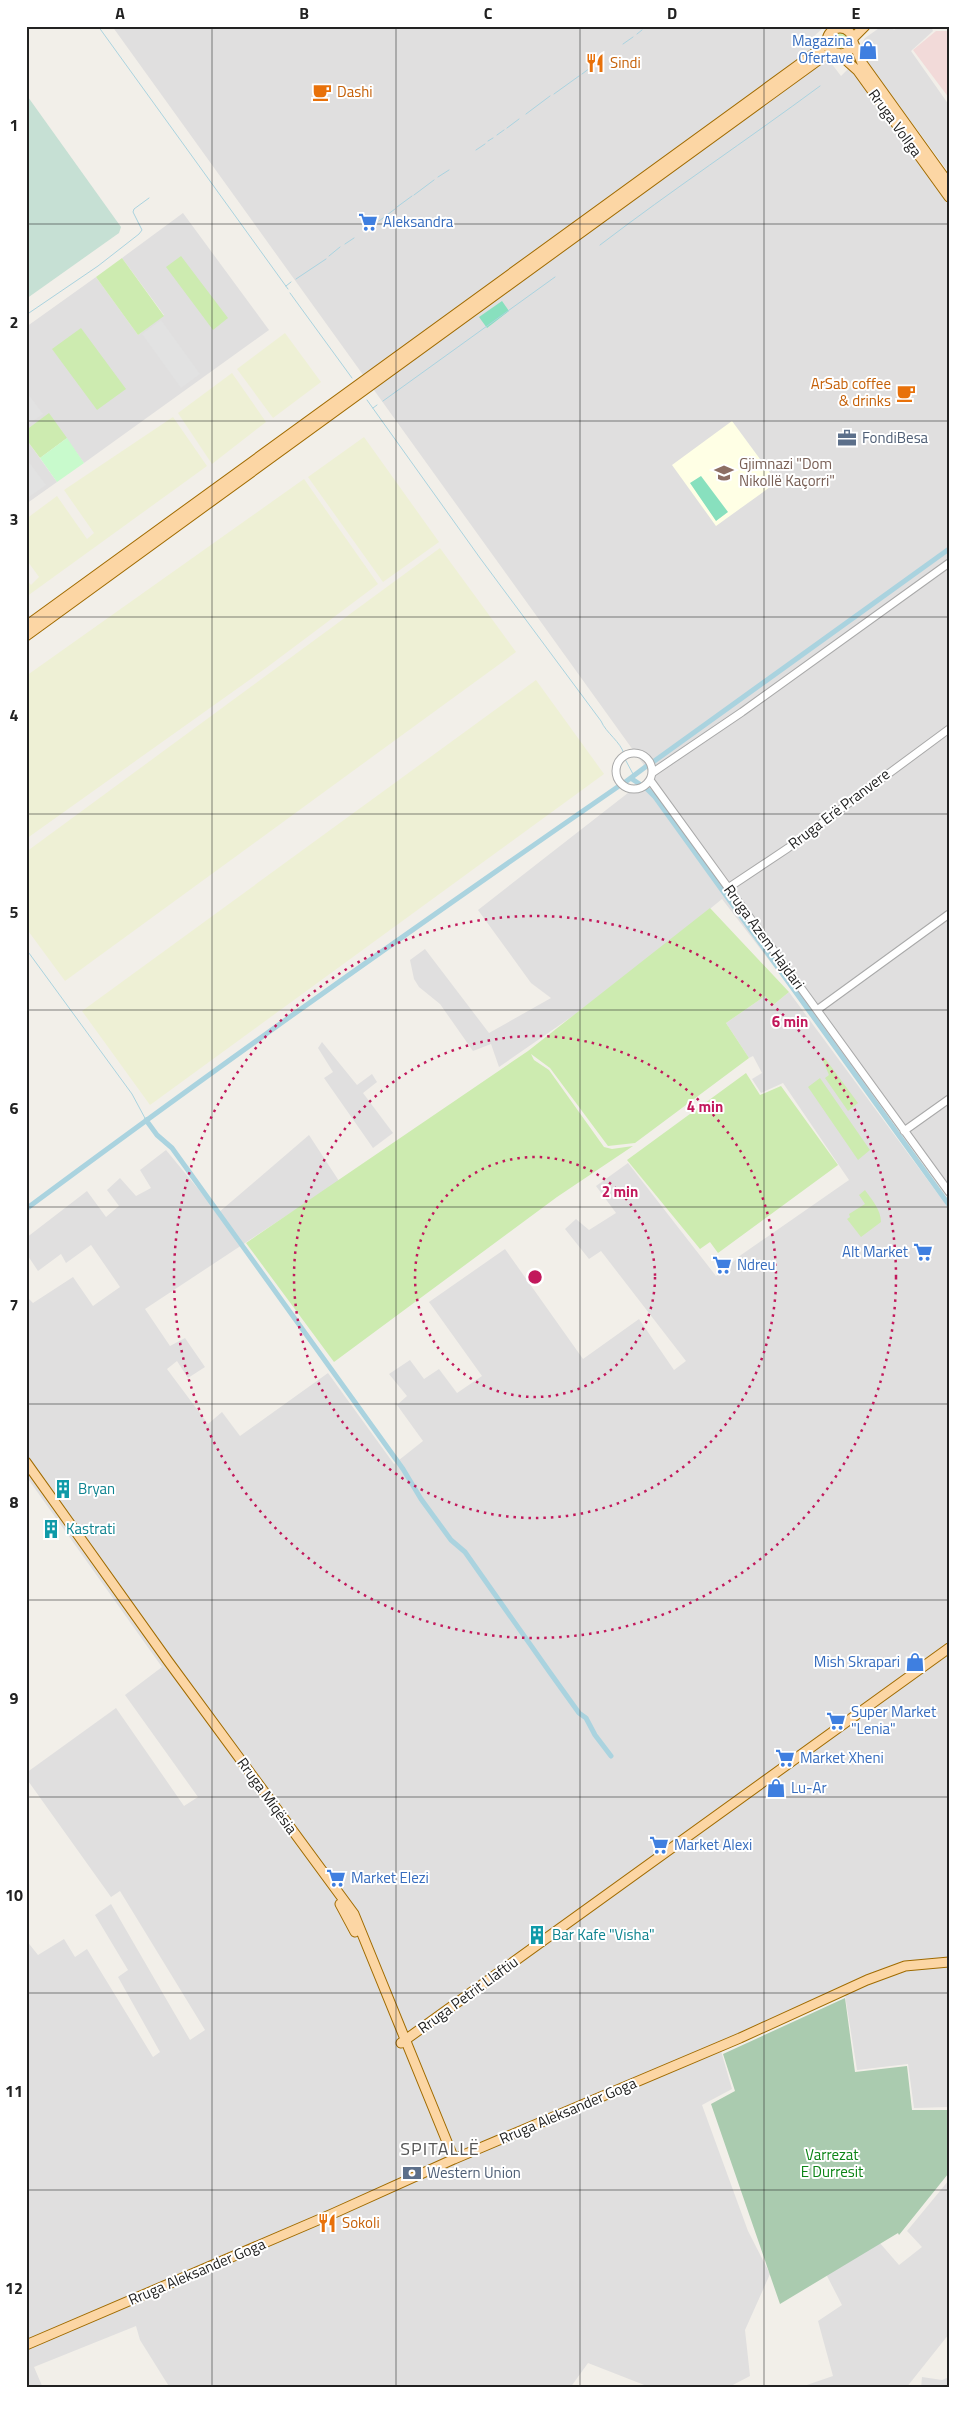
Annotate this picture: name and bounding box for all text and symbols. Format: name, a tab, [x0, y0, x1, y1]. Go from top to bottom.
text: A	[115, 1, 125, 25]
text: B	[299, 1, 309, 25]
text: C	[484, 1, 493, 25]
text: D	[667, 1, 677, 25]
text: E	[852, 1, 861, 25]
place label: Magazina Ofertave	[792, 29, 853, 69]
shop icon: Magazina Ofertave	[857, 39, 879, 61]
place label: Sindi	[610, 51, 641, 74]
restaurant icon: Sindi	[584, 52, 606, 74]
place label: Dashi	[337, 80, 373, 103]
cafe icon: Dashi	[311, 81, 333, 103]
street label: Rruga Vollga	[863, 84, 928, 162]
text: 1	[10, 113, 18, 137]
place label: Aleksandra	[383, 210, 454, 233]
supermarket icon: Aleksandra	[357, 211, 379, 233]
text: 2	[10, 310, 18, 334]
place label: ArSab coffee & drinks	[811, 372, 891, 412]
cafe icon: ArSab coffee & drinks	[895, 382, 917, 404]
place label: FondiBesa	[862, 426, 929, 449]
office icon: FondiBesa	[836, 427, 858, 449]
place label: Gjimnazi "Dom Nikollë Kaçorri"	[739, 452, 835, 492]
school or university icon: Gjimnazi "Dom Nikollë Kaçorri"	[713, 462, 735, 484]
text: 3	[10, 507, 18, 531]
text: 4	[10, 703, 19, 727]
street label: Rruga Erë Pranvere	[783, 763, 894, 854]
street label: Rruga Azem Hajdari	[718, 879, 810, 994]
text: 5	[10, 900, 19, 924]
text: 6 min	[772, 1010, 808, 1033]
text: 4 min	[687, 1095, 723, 1118]
text: 6	[10, 1096, 19, 1120]
text: 2 min	[602, 1180, 638, 1203]
place label: Alt Market	[842, 1240, 909, 1263]
supermarket icon: Alt Market	[912, 1241, 934, 1263]
place label: Ndreu	[737, 1253, 776, 1276]
supermarket icon: Ndreu	[711, 1254, 733, 1276]
centre of rings	[526, 1268, 544, 1286]
text: 7	[10, 1293, 18, 1317]
place label: Bryan	[78, 1477, 115, 1500]
building icon: Bryan	[52, 1478, 74, 1500]
text: 8	[10, 1490, 19, 1514]
place label: Kastrati	[66, 1517, 116, 1540]
building icon: Kastrati	[40, 1518, 62, 1540]
place label: Mish Skrapari	[814, 1650, 900, 1673]
shop icon: Mish Skrapari	[904, 1651, 926, 1673]
text: 9	[10, 1686, 19, 1710]
place label: Super Market "Lenia"	[851, 1700, 937, 1740]
supermarket icon: Super Market "Lenia"	[825, 1710, 847, 1732]
place label: Market Xheni	[800, 1746, 884, 1769]
supermarket icon: Market Xheni	[774, 1747, 796, 1769]
street label: Rruga Miqësia	[232, 1753, 303, 1839]
place label: Lu-Ar	[791, 1776, 827, 1799]
shop icon: Lu-Ar	[765, 1777, 787, 1799]
place label: Market Alexi	[674, 1833, 752, 1856]
supermarket icon: Market Alexi	[648, 1834, 670, 1856]
place label: Market Elezi	[351, 1866, 429, 1889]
supermarket icon: Market Elezi	[325, 1867, 347, 1889]
text: 10	[5, 1883, 23, 1907]
place label: Bar Kafe "Visha"	[552, 1923, 655, 1946]
building icon: Bar Kafe "Visha"	[526, 1924, 548, 1946]
street label: Rruga Petrit Llaftiu	[413, 1950, 523, 2039]
street label: Rruga Aleksander Goga	[496, 2071, 640, 2150]
text: 11	[5, 2079, 23, 2103]
district label: SPITALLË	[400, 2135, 480, 2162]
park label: Varrezat E Durresit	[801, 2143, 864, 2183]
place label: Western Union	[427, 2161, 521, 2184]
bank icon: Western Union	[401, 2162, 423, 2184]
place label: Sokoli	[342, 2211, 380, 2234]
restaurant icon: Sokoli	[316, 2212, 338, 2234]
street label: Rruga Aleksander Goga	[125, 2232, 269, 2311]
text: 12	[5, 2276, 23, 2300]

